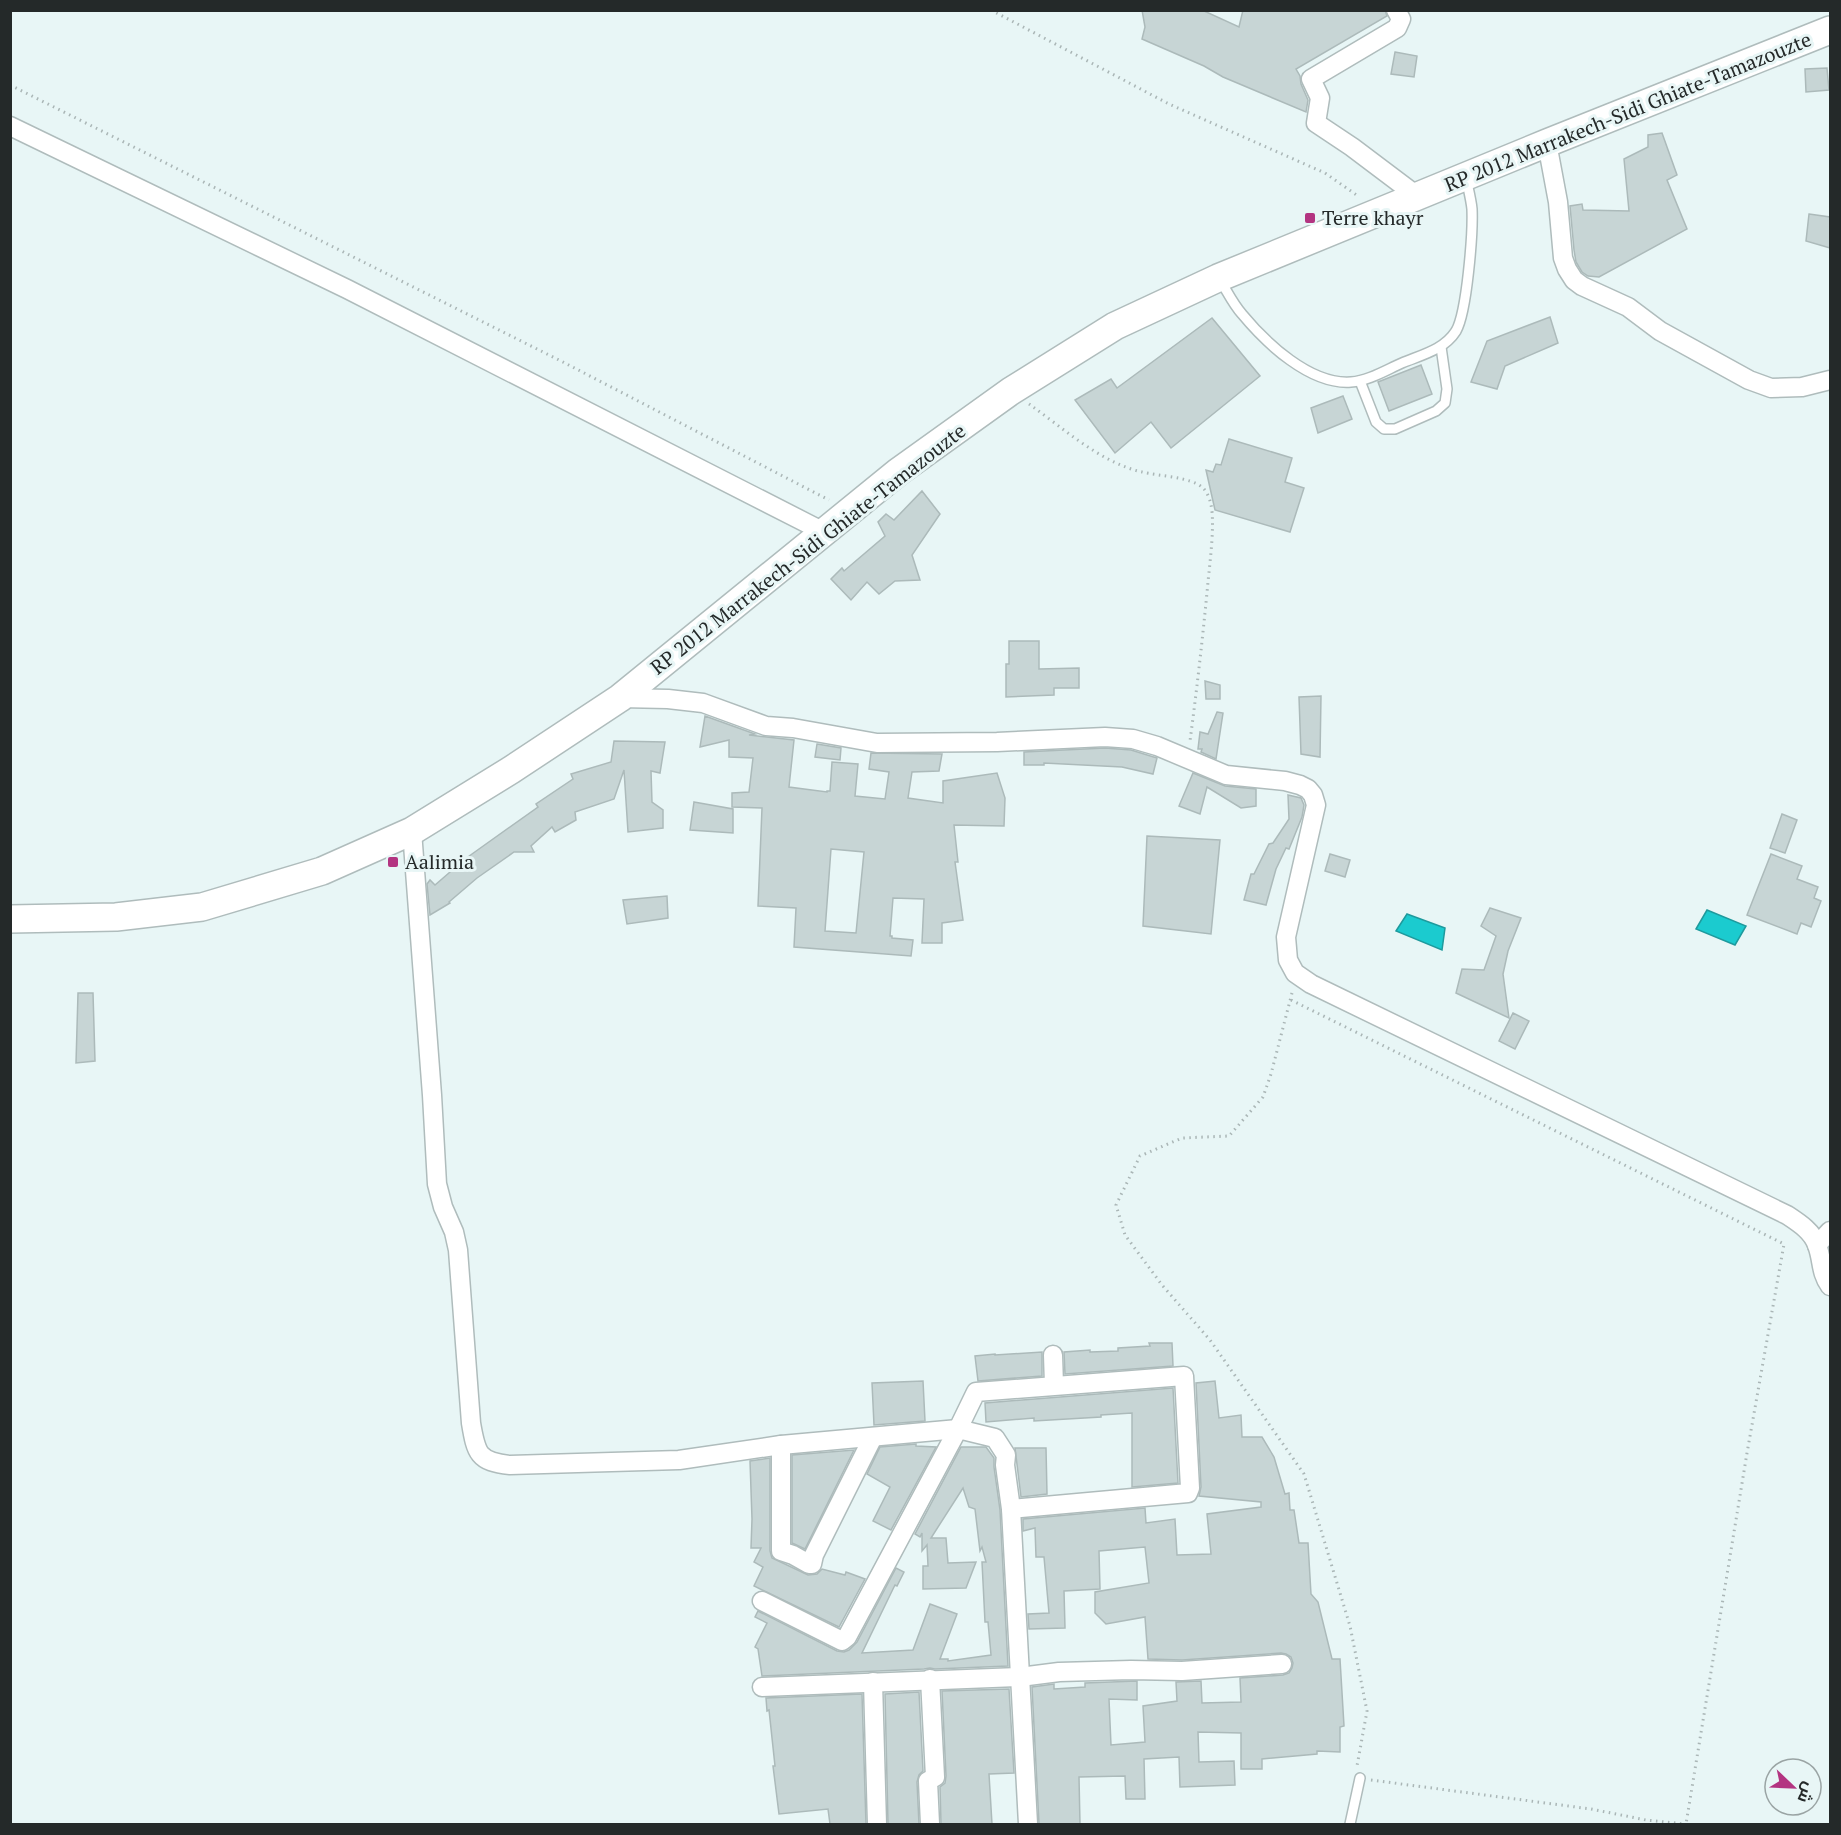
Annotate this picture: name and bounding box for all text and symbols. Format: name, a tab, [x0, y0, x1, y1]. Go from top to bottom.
street label: RP 2012 Marrakech-Sidi Ghiate-Tamazouzte	[1440, 25, 1815, 198]
place label: Terre khayr	[1322, 204, 1424, 231]
marker: Terre khayr	[1303, 211, 1317, 225]
street label: RP 2012 Marrakech-Sidi Ghiate-Tamazouzte	[644, 417, 971, 680]
place label: Aalimia	[405, 848, 474, 875]
marker: Aalimia	[386, 855, 400, 869]
north arrow	[1763, 1757, 1823, 1817]
text: ش	[1793, 1779, 1821, 1807]

